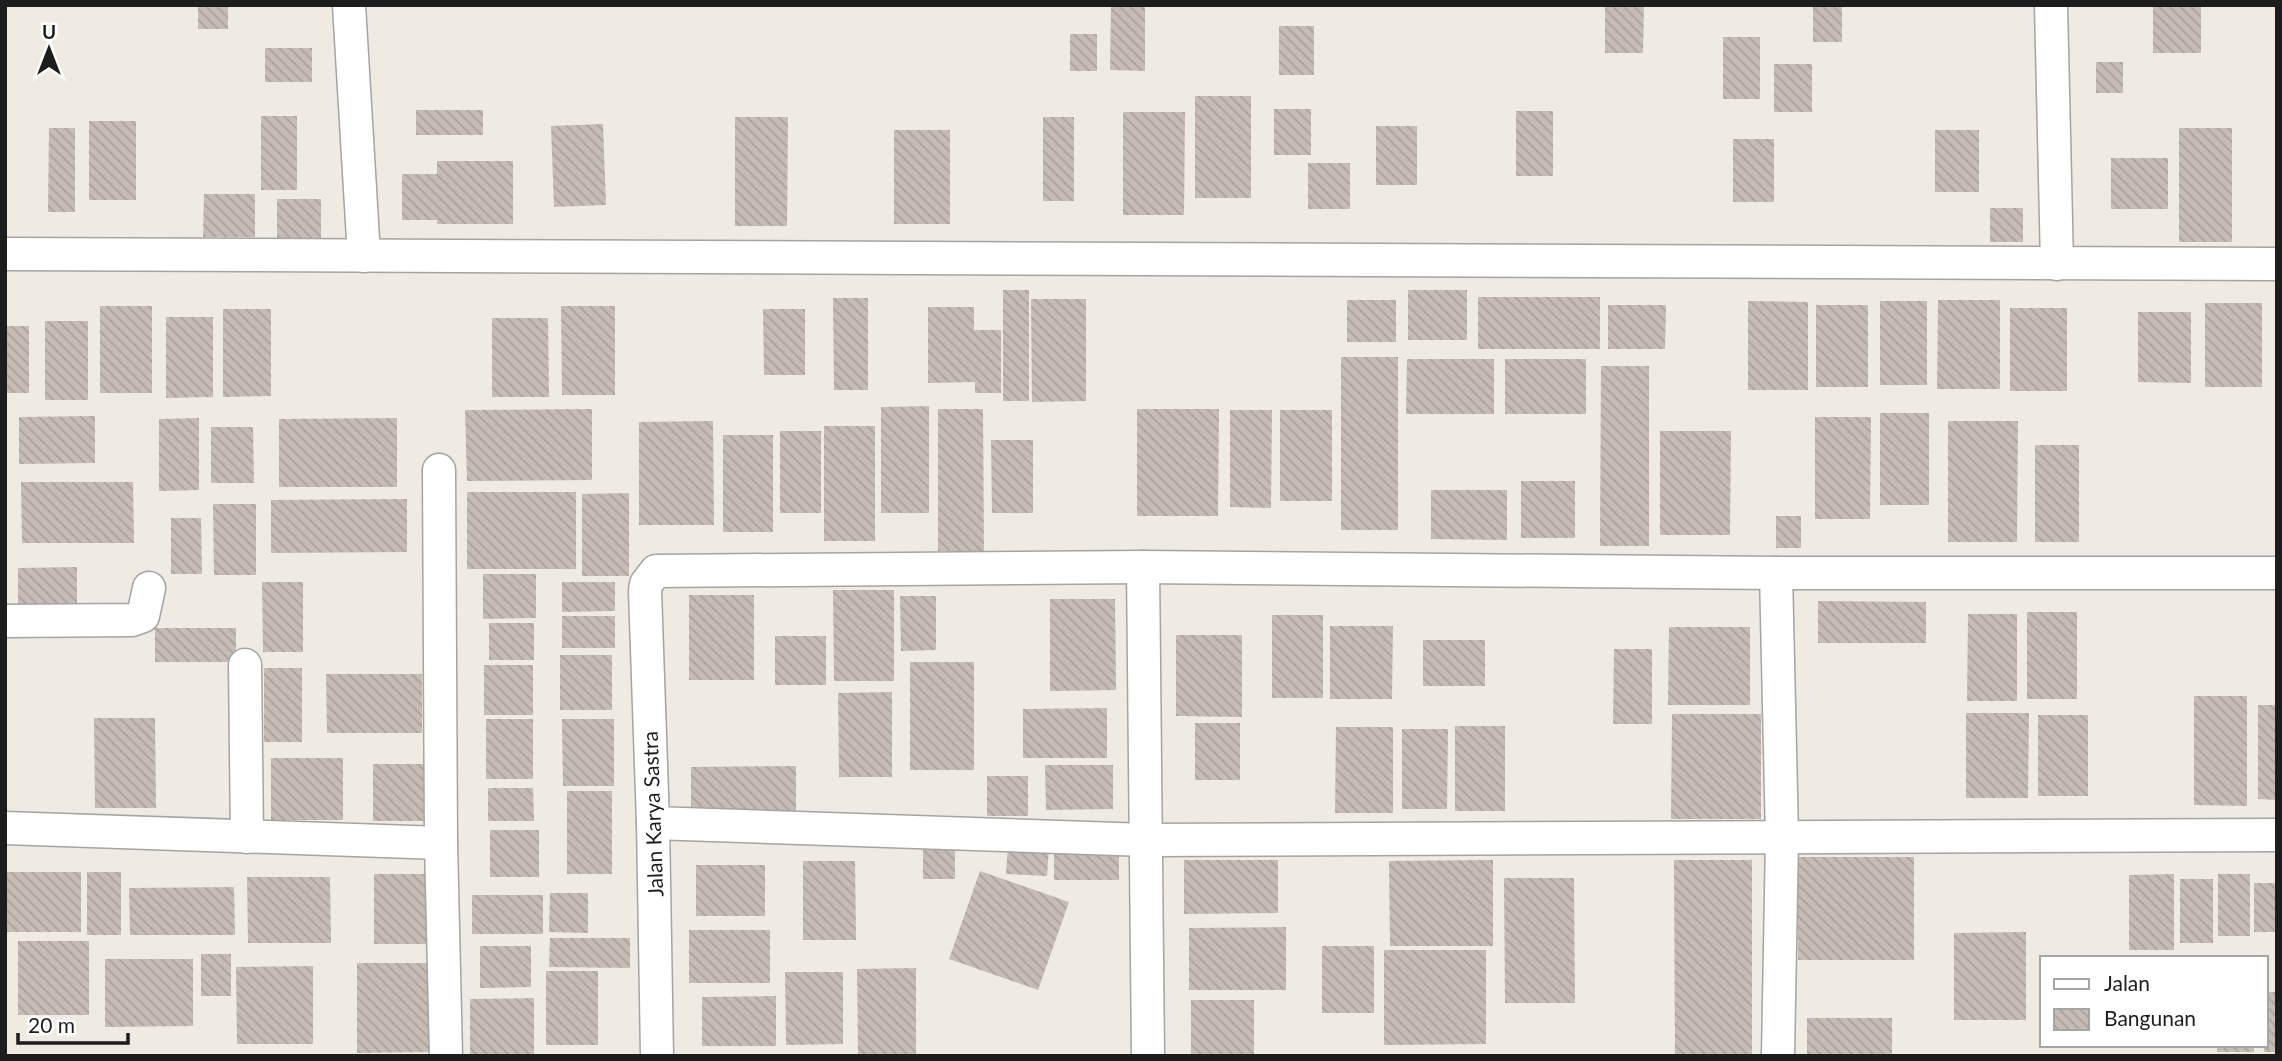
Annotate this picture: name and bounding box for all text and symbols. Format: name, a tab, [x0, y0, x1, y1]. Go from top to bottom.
north arrow	[14, 14, 84, 84]
text: U	[42, 20, 56, 43]
street label: Jalan Karya Sastra	[637, 731, 667, 897]
legend	[2040, 956, 2268, 1047]
text: Jalan	[2104, 970, 2150, 995]
scale bar	[18, 1002, 128, 1046]
text: Bangunan	[2104, 1005, 2196, 1030]
text: 20 m	[28, 1012, 75, 1037]

